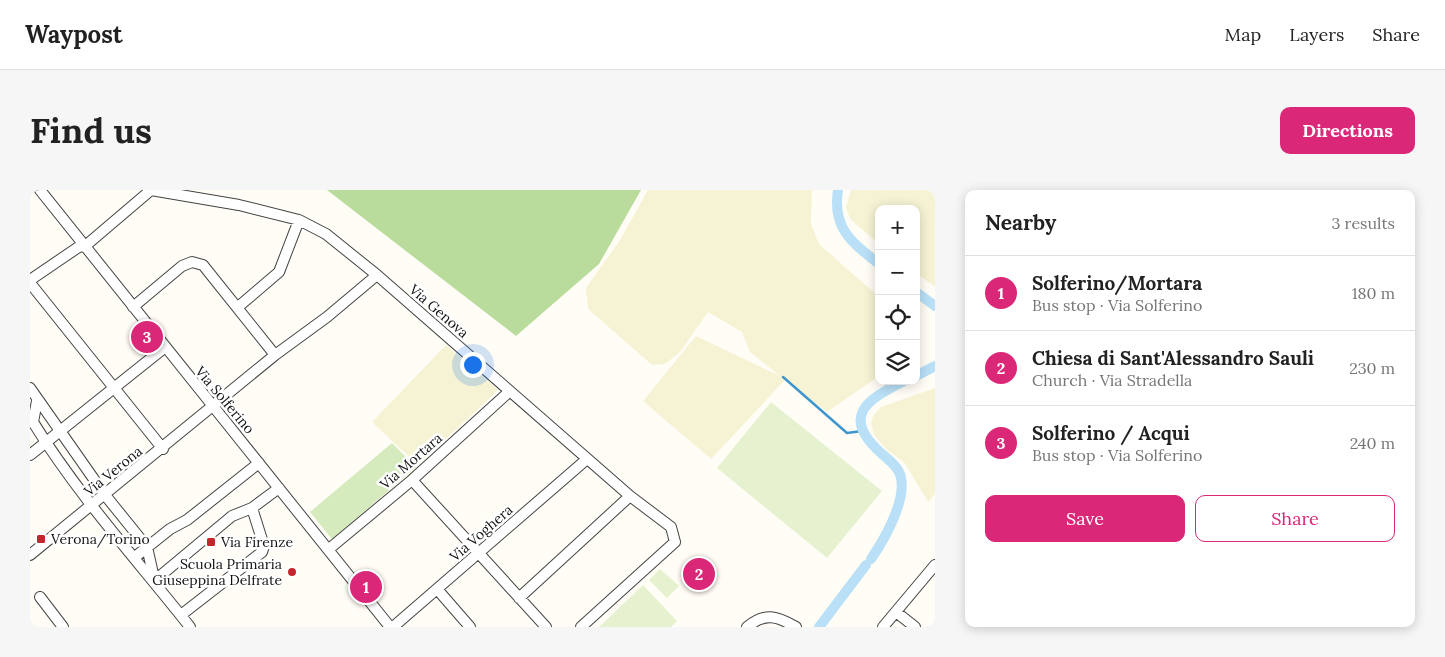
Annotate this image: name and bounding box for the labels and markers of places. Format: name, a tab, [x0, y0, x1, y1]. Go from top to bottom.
pin: 3	[131, 318, 163, 356]
place label: Verona/Torino	[50, 530, 150, 548]
marker: Verona/Torino	[35, 533, 47, 545]
place label: Via Firenze	[220, 533, 293, 551]
marker: Via Firenze	[205, 536, 217, 548]
place label: Scuola Primaria Giuseppina Delfrate	[152, 555, 282, 589]
pin: 2	[683, 555, 715, 593]
marker: Scuola Primaria Giuseppina Delfrate	[286, 566, 298, 578]
pin: 1	[350, 568, 382, 606]

